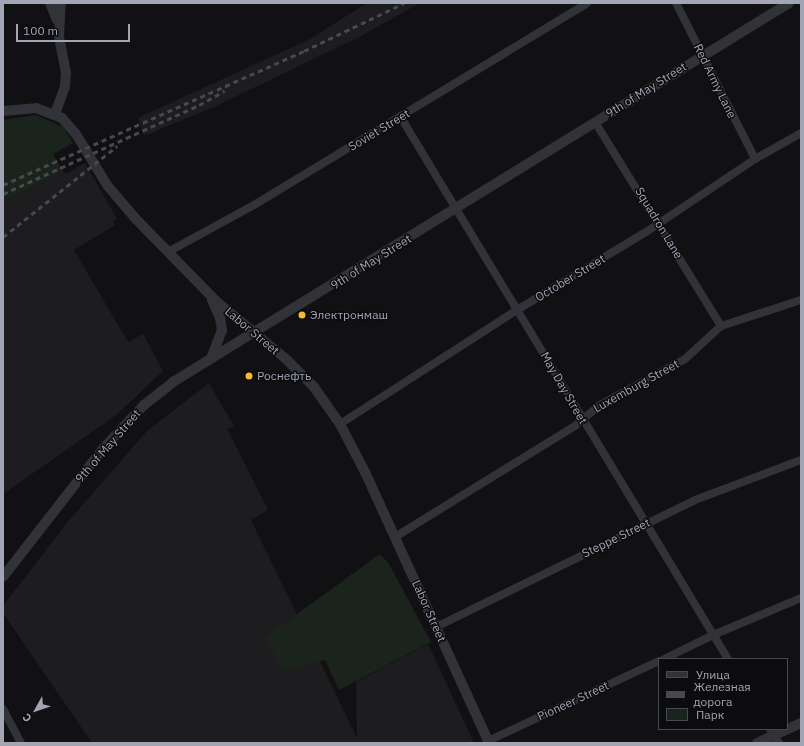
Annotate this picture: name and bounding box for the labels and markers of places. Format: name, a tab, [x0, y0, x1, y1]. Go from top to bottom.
place label: Электронмаш	[310, 308, 388, 322]
marker: Электронмаш	[297, 310, 307, 320]
place label: Роснефть	[257, 369, 311, 383]
marker: Роснефть	[244, 371, 254, 381]

